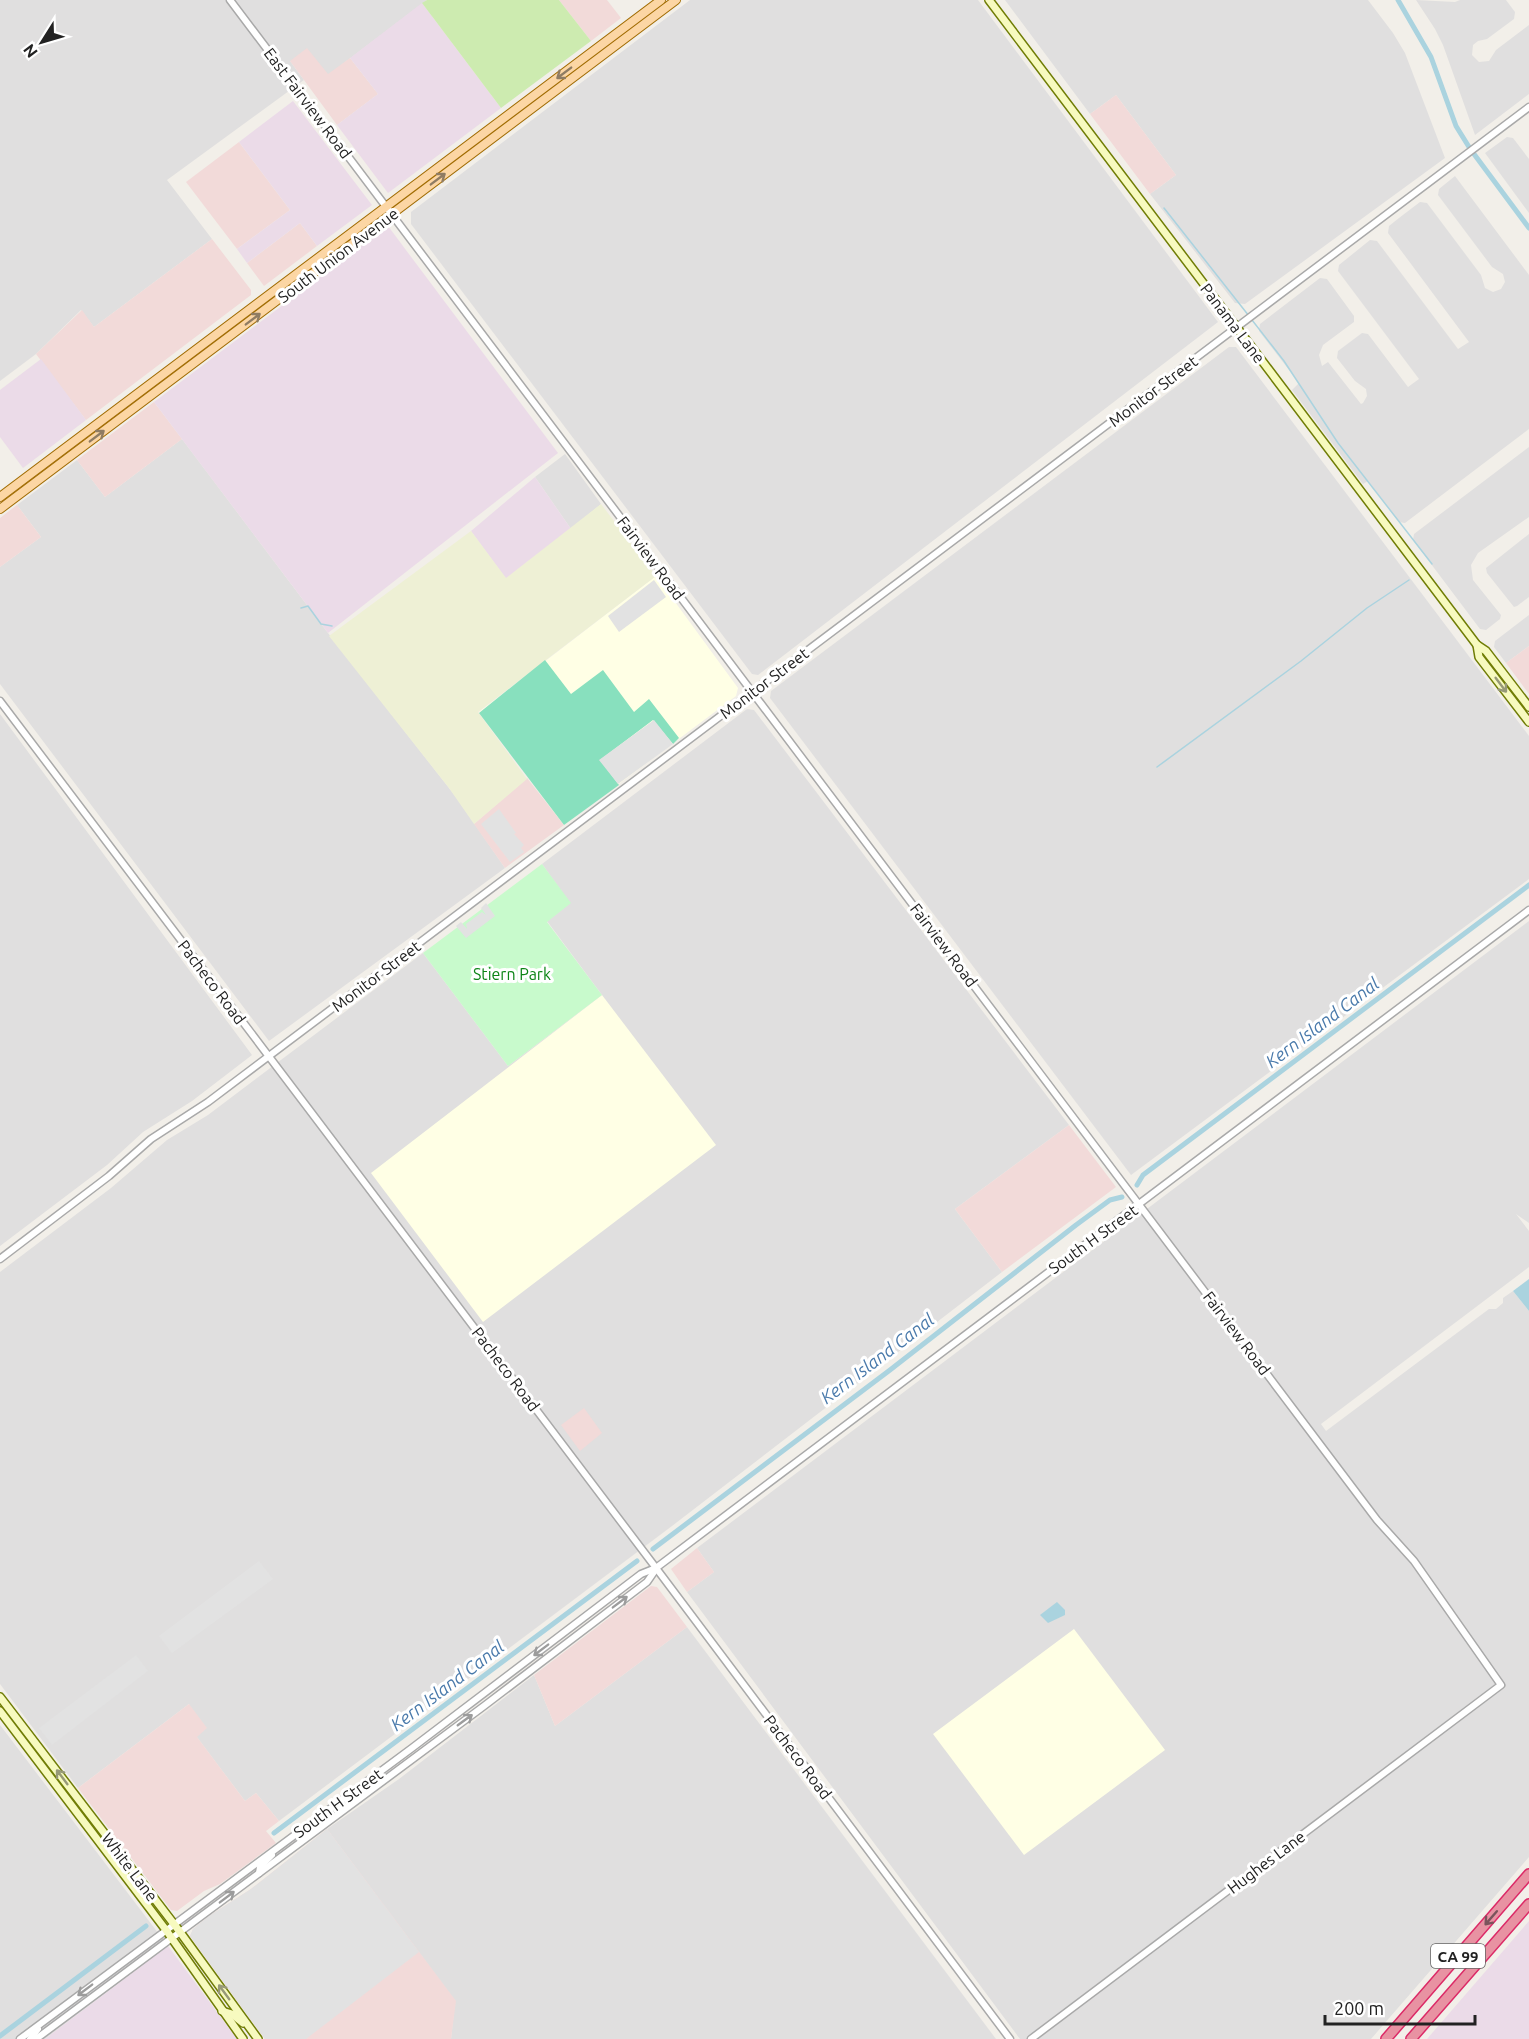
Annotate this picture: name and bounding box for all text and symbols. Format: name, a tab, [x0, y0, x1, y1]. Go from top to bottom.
north arrow	[12, 12, 72, 72]
text: N	[19, 41, 41, 61]
street label: East Fairview Road	[261, 44, 355, 162]
one-way arrow	[556, 66, 572, 79]
one-way arrow	[430, 173, 446, 186]
street label: South Union Avenue	[274, 204, 402, 306]
street label: Panama Lane	[1197, 280, 1269, 366]
one-way arrow	[245, 312, 261, 325]
street label: Monitor Street	[1105, 351, 1201, 430]
one-way arrow	[89, 430, 105, 443]
street label: Fairview Road	[614, 513, 688, 603]
street label: Monitor Street	[716, 643, 812, 722]
one-way arrow	[1494, 676, 1507, 692]
street label: Fairview Road	[907, 900, 981, 990]
street label: Monitor Street	[328, 936, 424, 1015]
street label: Pacheco Road	[175, 937, 249, 1027]
park label: Stiern Park	[473, 965, 551, 983]
water label: Kern Island Canal	[1261, 973, 1383, 1071]
street label: South H Street	[1045, 1200, 1142, 1277]
street label: Fairview Road	[1200, 1288, 1274, 1378]
water label: Kern Island Canal	[816, 1309, 938, 1407]
street label: Pacheco Road	[469, 1324, 543, 1414]
one-way arrow	[612, 1596, 628, 1609]
water label: Kern Island Canal	[386, 1636, 508, 1734]
one-way arrow	[533, 1644, 549, 1657]
street label: Pacheco Road	[761, 1712, 835, 1802]
one-way arrow	[456, 1714, 472, 1726]
street label: South H Street	[290, 1764, 387, 1841]
one-way arrow	[55, 1770, 68, 1786]
street label: Hughes Lane	[1224, 1827, 1308, 1897]
street label: White Lane	[98, 1829, 162, 1905]
one-way arrow	[218, 1891, 234, 1903]
one-way arrow	[1484, 1910, 1498, 1925]
road number: CA 99	[1431, 1944, 1485, 1968]
one-way arrow	[78, 1984, 94, 1996]
one-way arrow	[217, 1984, 230, 2000]
scale bar	[1325, 1988, 1475, 2026]
text: 200 m	[1334, 1998, 1384, 2018]

